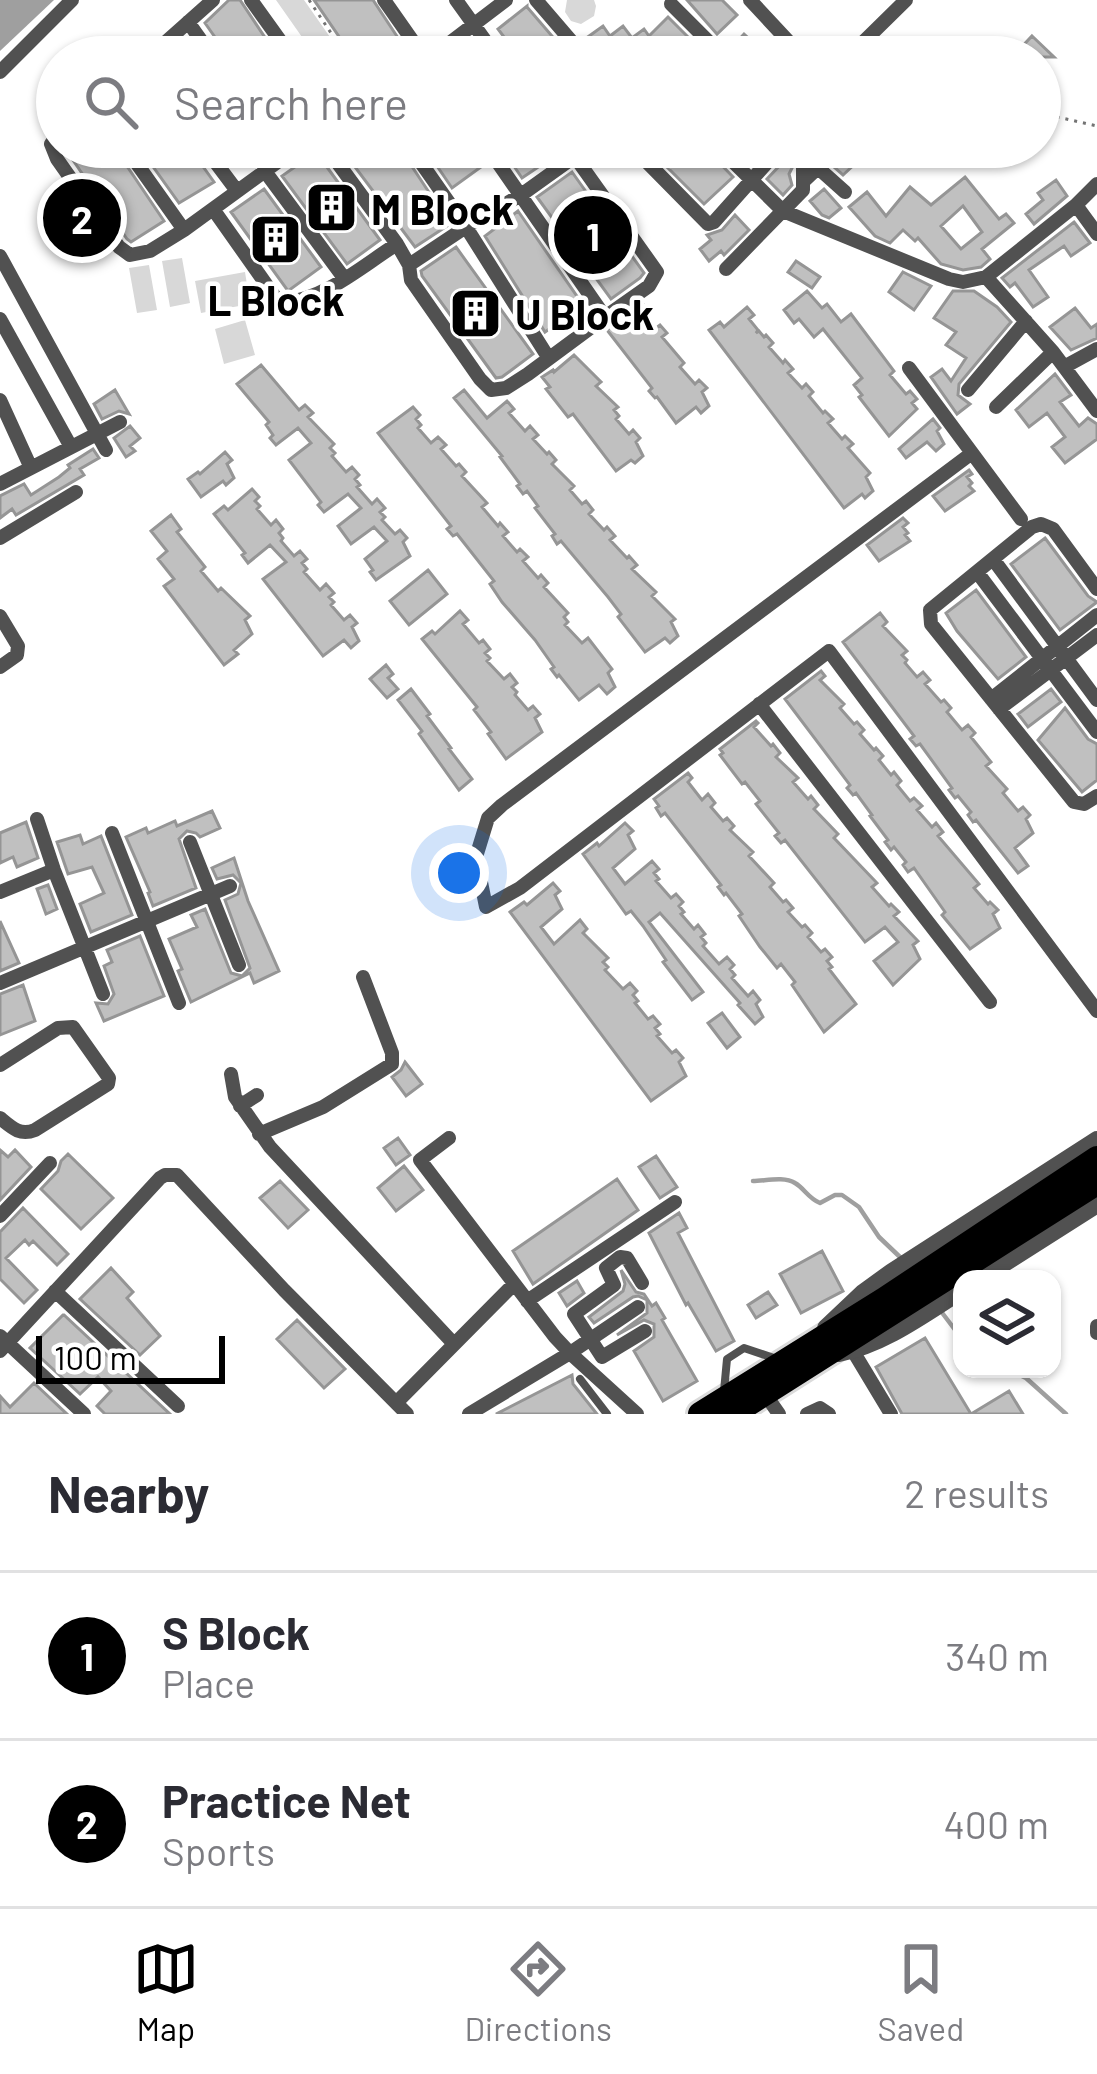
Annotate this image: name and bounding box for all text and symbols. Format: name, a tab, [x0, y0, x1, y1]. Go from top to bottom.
search box	[36, 36, 1061, 168]
icon: search	[78, 69, 144, 135]
text: Search here	[174, 75, 408, 129]
pin: 2	[43, 173, 121, 263]
building icon: M Block	[304, 180, 360, 236]
place label: M Block	[371, 183, 514, 233]
pin: 1	[554, 190, 632, 280]
building icon: L Block	[248, 212, 304, 268]
place label: L Block	[207, 274, 345, 324]
building icon: U Block	[448, 285, 504, 341]
place label: U Block	[515, 288, 654, 338]
your location	[429, 843, 489, 903]
map controls	[953, 1270, 1061, 1378]
button: layers	[953, 1270, 1061, 1378]
scale bar	[36, 1330, 225, 1383]
text: 100 m	[54, 1337, 137, 1377]
text: Nearby	[48, 1462, 209, 1523]
text: 2 results	[904, 1469, 1049, 1516]
text: S Block	[162, 1605, 310, 1659]
text: 1	[80, 1632, 94, 1679]
text: 340 m	[945, 1632, 1049, 1679]
text: Place	[162, 1659, 255, 1706]
text: Practice Net	[162, 1773, 411, 1827]
text: 2	[76, 1800, 98, 1847]
text: 400 m	[943, 1800, 1049, 1847]
text: Sports	[162, 1827, 275, 1874]
tab: Map	[133, 1936, 199, 2048]
tab: Directions	[464, 1936, 612, 2048]
tab: Saved	[878, 1936, 964, 2048]

